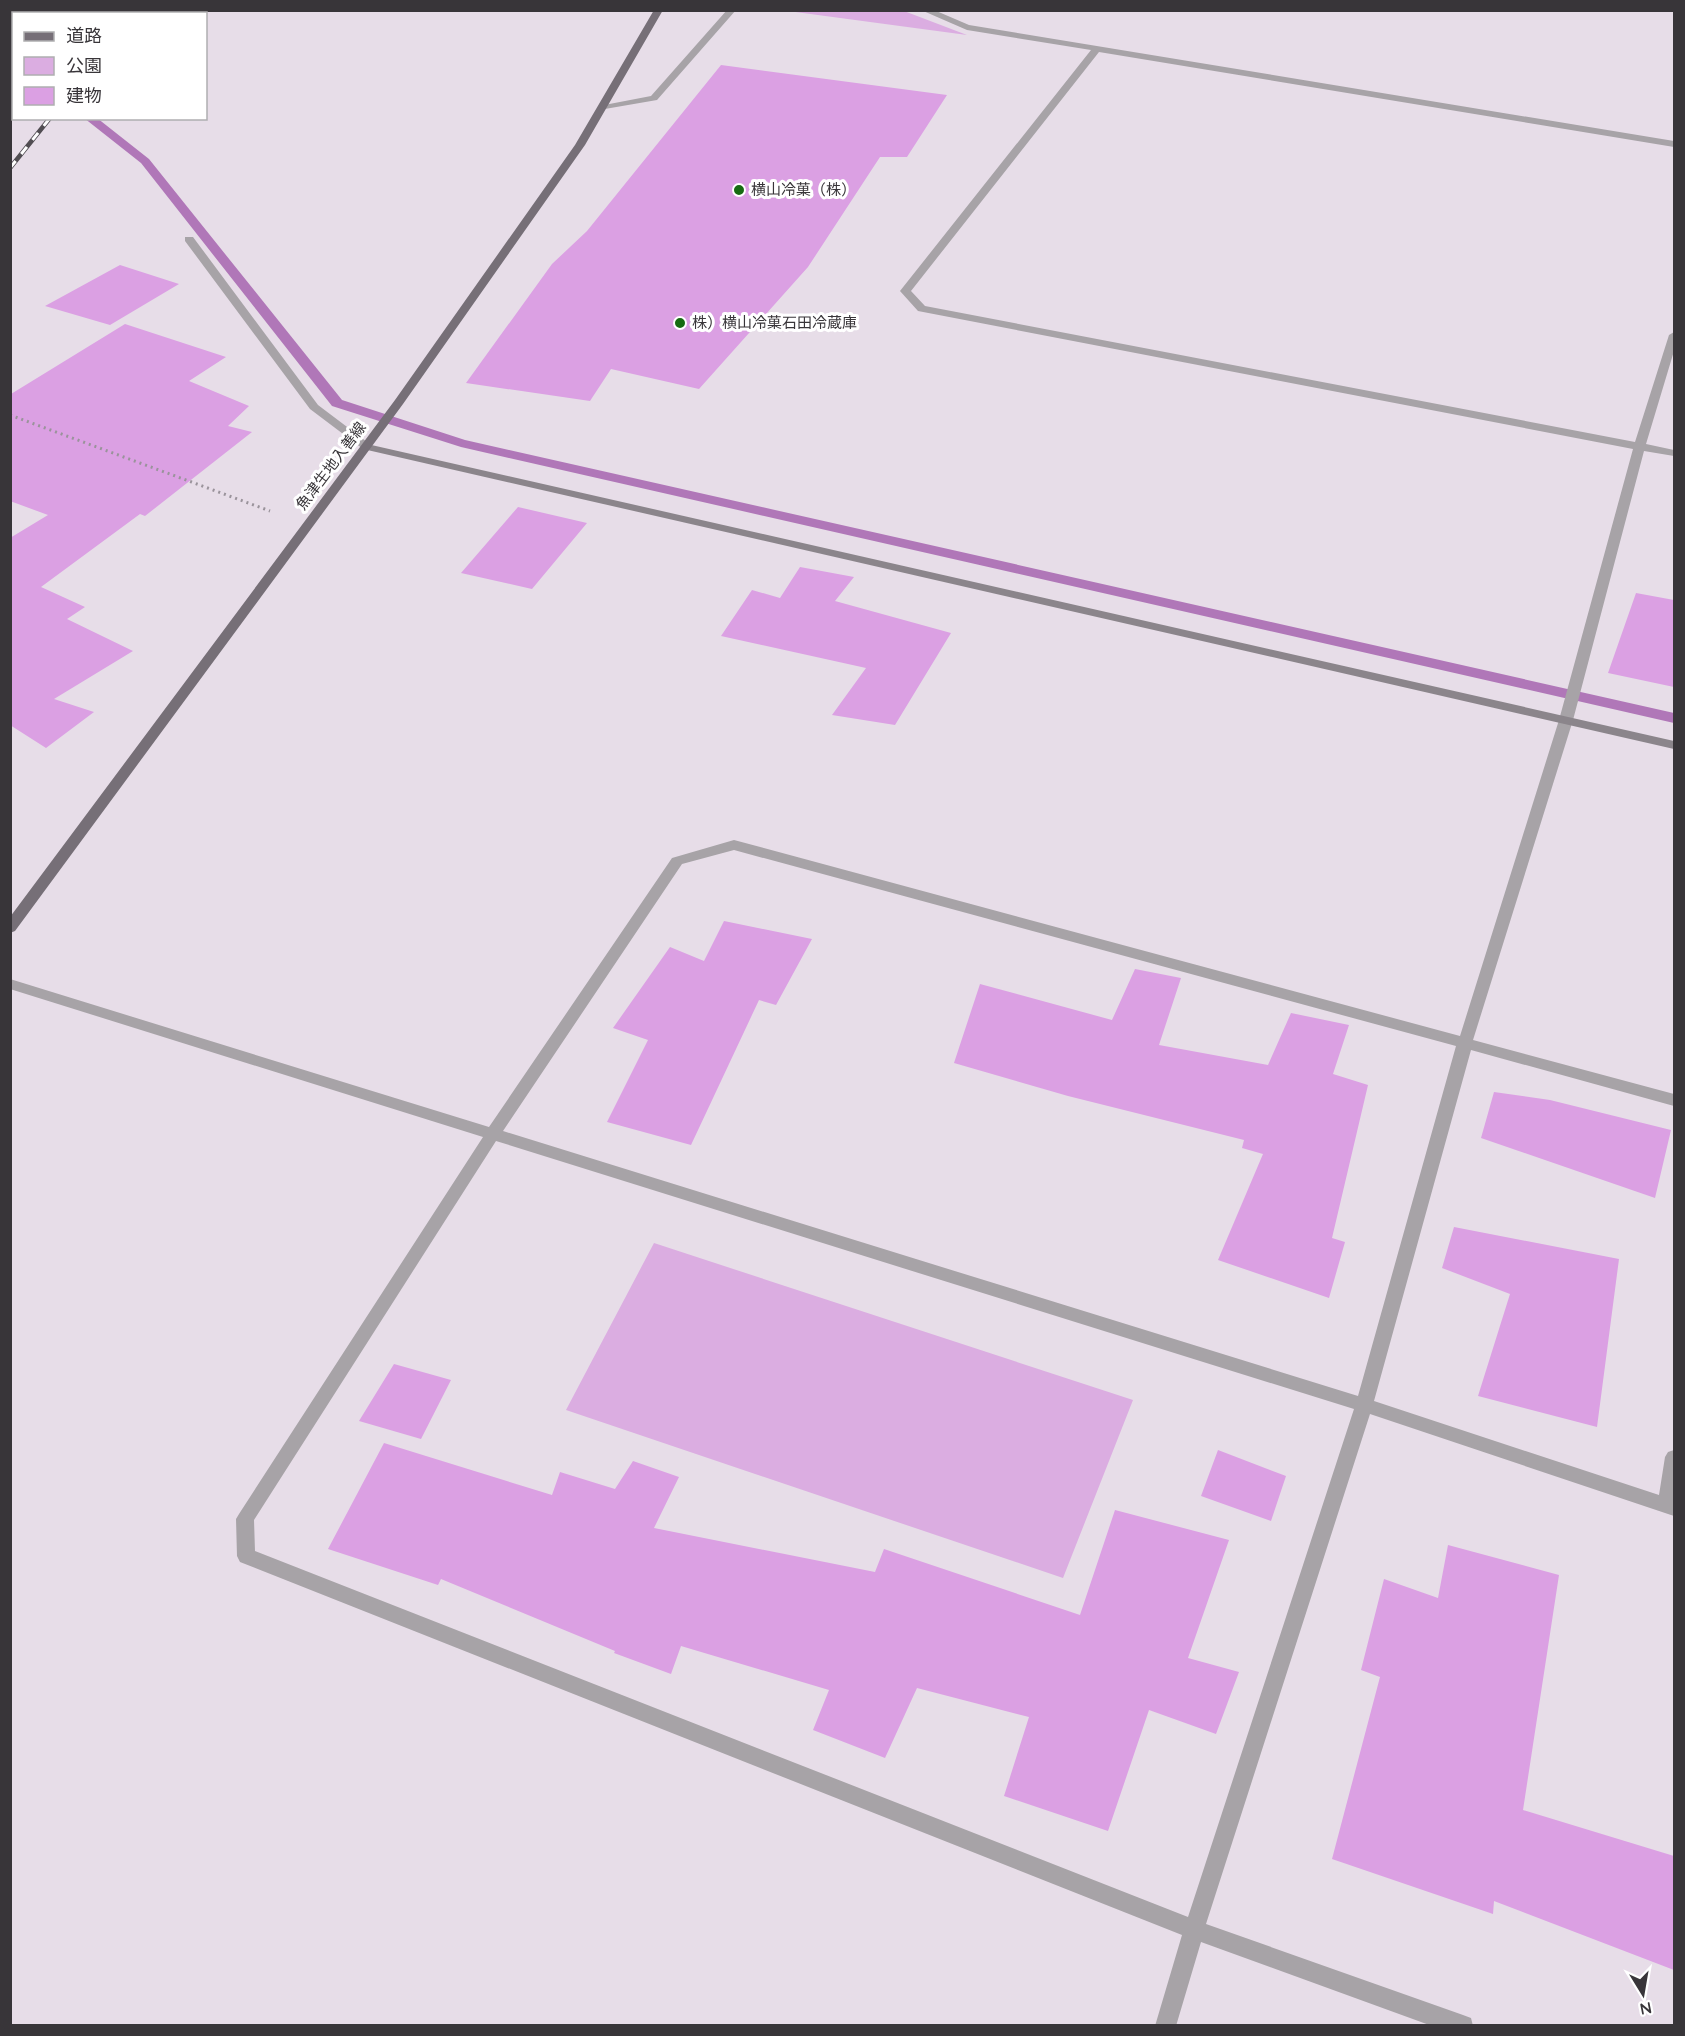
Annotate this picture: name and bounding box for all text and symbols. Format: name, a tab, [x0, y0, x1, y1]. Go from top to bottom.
legend	[12, 12, 207, 120]
text: 道路	[66, 24, 102, 47]
text: 公園	[66, 54, 102, 77]
text: 建物	[66, 84, 102, 107]
place label: 横山冷菓（株）	[751, 180, 856, 199]
marker: 横山冷菓（株）	[732, 183, 746, 197]
place label: 株）横山冷菓石田冷蔵庫	[692, 313, 857, 332]
marker: 株）横山冷菓石田冷蔵庫	[673, 316, 687, 330]
street label: 魚津生地入善線	[291, 418, 370, 513]
north arrow	[1613, 1964, 1673, 2024]
text: N	[1638, 1998, 1654, 2020]

